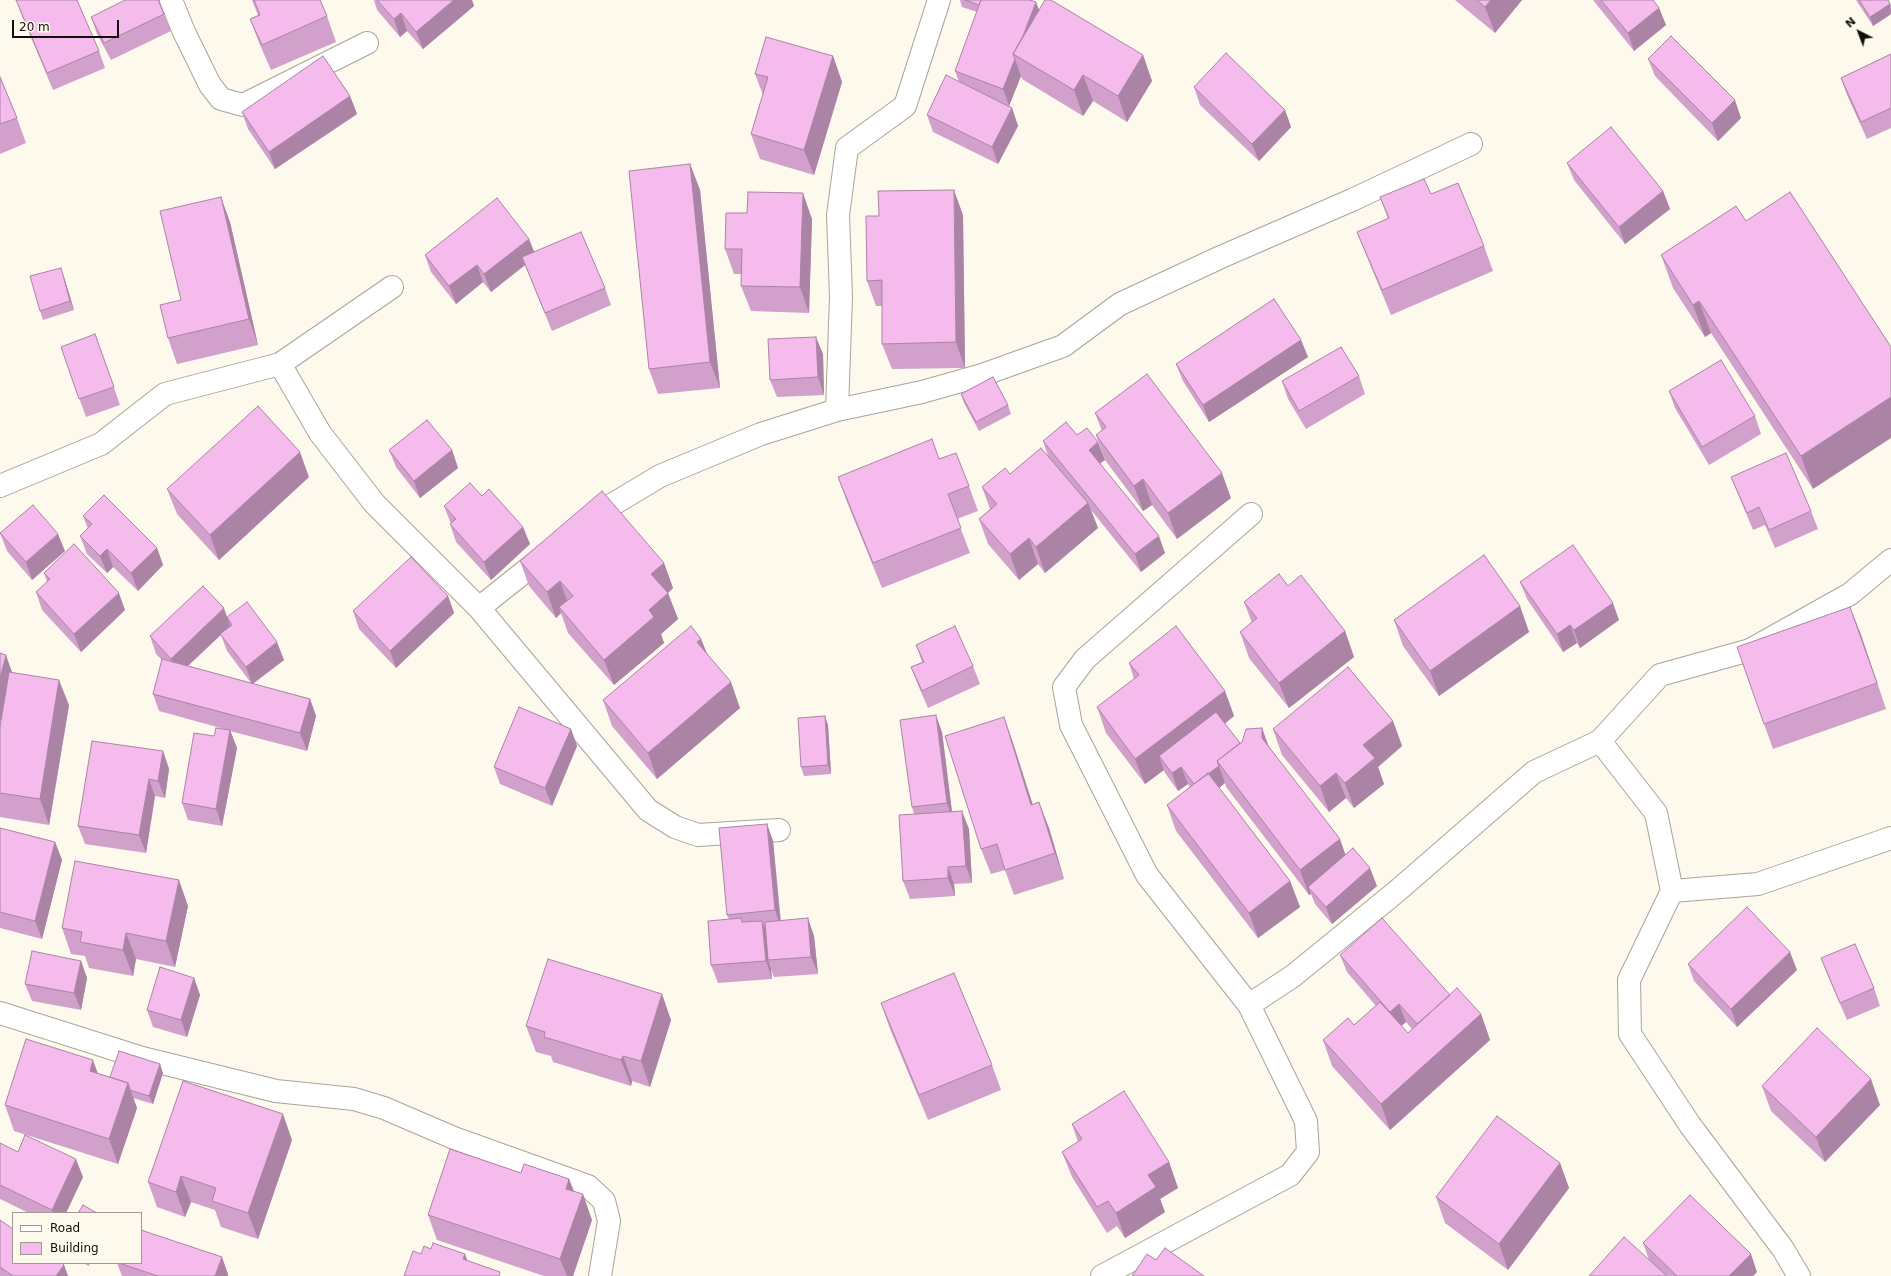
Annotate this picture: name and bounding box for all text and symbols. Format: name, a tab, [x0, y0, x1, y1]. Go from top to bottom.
scale bar	[14, 12, 121, 38]
north arrow	[1839, 12, 1879, 52]
text: N	[1843, 15, 1858, 31]
text: 20 m	[19, 20, 50, 34]
legend	[12, 1212, 142, 1264]
text: Road	[50, 1221, 80, 1235]
text: Building	[50, 1241, 99, 1255]

